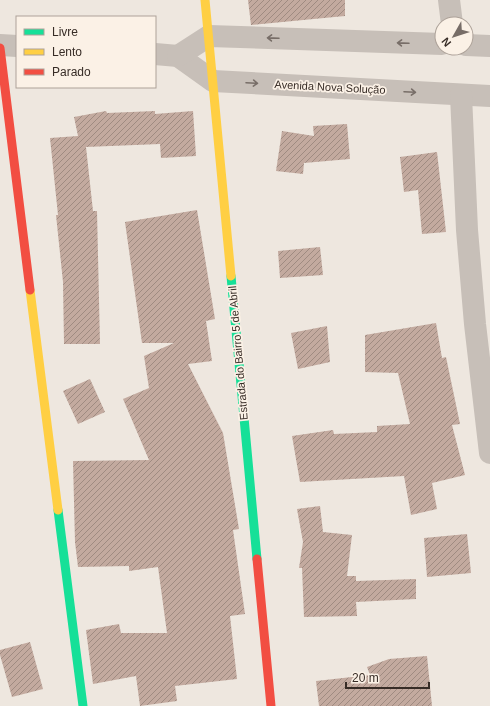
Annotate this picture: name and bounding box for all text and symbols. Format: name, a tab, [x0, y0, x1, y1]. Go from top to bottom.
legend	[16, 16, 156, 88]
north arrow	[434, 16, 474, 56]
text: Livre	[52, 25, 78, 39]
one-way arrow	[267, 35, 280, 42]
text: N	[439, 35, 453, 49]
one-way arrow	[397, 39, 410, 47]
text: Lento	[52, 45, 82, 59]
text: Parado	[52, 65, 91, 79]
street label: Avenida Nova Solução	[274, 78, 386, 96]
one-way arrow	[245, 79, 258, 86]
one-way arrow	[403, 88, 416, 95]
street label: Estrada do Bairro 5 de Abril	[226, 285, 250, 421]
scale bar	[346, 664, 429, 690]
text: 20 m	[352, 671, 379, 685]

